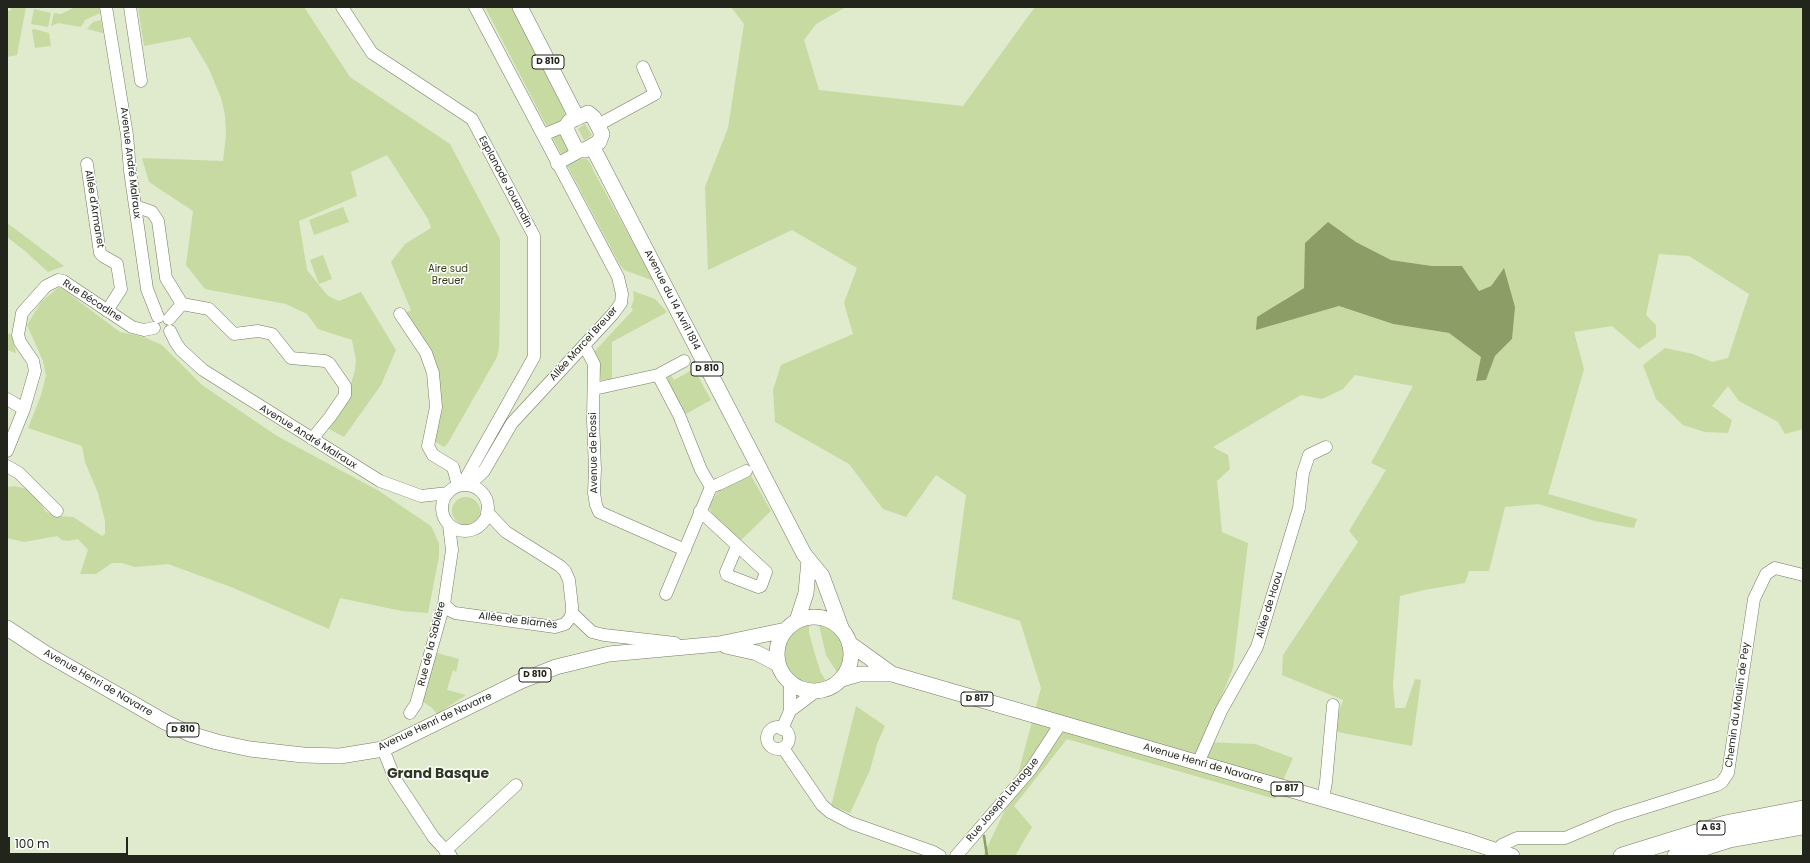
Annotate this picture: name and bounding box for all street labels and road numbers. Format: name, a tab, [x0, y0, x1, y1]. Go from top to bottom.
road number: D 810	[532, 55, 564, 69]
street label: Avenue André Malraux	[117, 107, 143, 219]
street label: Esplanade Jouandin	[476, 134, 534, 230]
street label: Allée d'Armanet	[82, 169, 106, 249]
street label: Avenue du 14 Avril 1814	[641, 248, 703, 352]
street label: Rue Bécadine	[60, 277, 124, 325]
street label: Allée Marcel Breuer	[548, 304, 620, 384]
road number: D 810	[691, 362, 723, 376]
street label: Avenue André Malraux	[257, 402, 359, 472]
street label: Avenue de Rossi	[587, 412, 601, 494]
street label: Allée de Haou	[1254, 570, 1286, 640]
street label: Rue de la Sablère	[416, 600, 448, 688]
street label: Allée de Biarnès	[478, 610, 558, 632]
street label: Chemin du Moulin de Pey	[1723, 641, 1753, 769]
street label: Avenue Henri de Navarre	[41, 647, 155, 719]
road number: D 810	[519, 668, 551, 682]
street label: Avenue Henri de Navarre	[376, 690, 494, 754]
road number: D 817	[961, 692, 993, 706]
road number: D 810	[167, 723, 199, 737]
street label: Avenue Henri de Navarre	[1142, 741, 1264, 787]
street label: Rue Joseph Latxague	[964, 756, 1042, 844]
road number: D 817	[1271, 782, 1303, 796]
road number: A 63	[1697, 821, 1725, 835]

